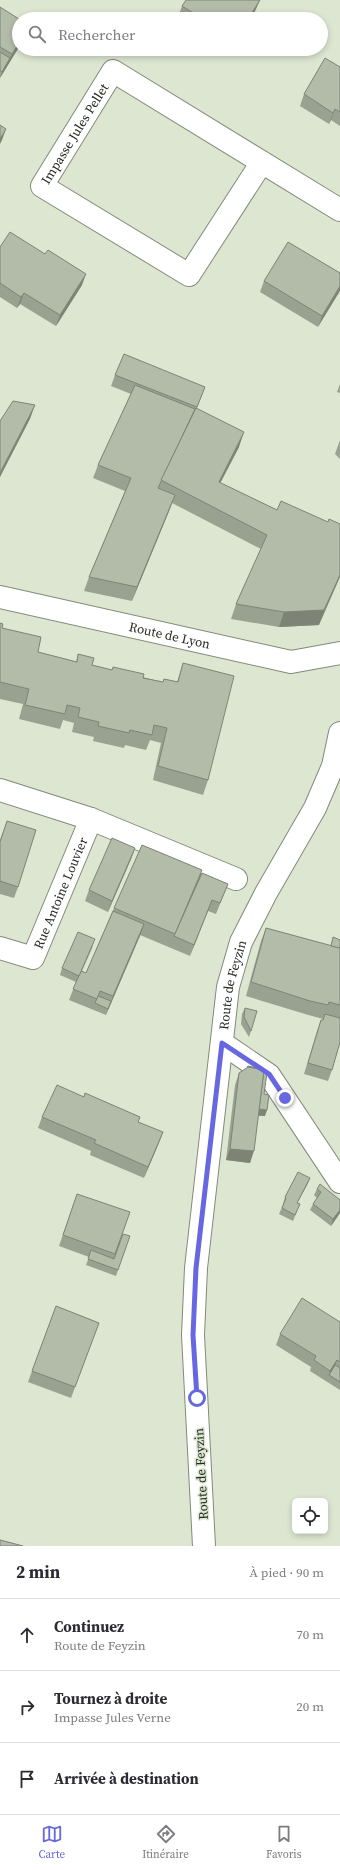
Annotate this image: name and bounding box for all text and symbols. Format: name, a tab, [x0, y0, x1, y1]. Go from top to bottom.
search box	[12, 12, 328, 56]
icon: search	[26, 23, 48, 45]
text: Rechercher	[58, 24, 135, 45]
street label: Impasse Jules Pellet	[37, 79, 112, 187]
street label: Route de Lyon	[128, 618, 212, 652]
street label: Rue Antoine Louvier	[29, 834, 91, 951]
street label: Route de Feyzin	[215, 938, 250, 1031]
route end	[276, 1089, 294, 1107]
route start	[188, 1389, 206, 1407]
street label: Route de Feyzin	[190, 1428, 212, 1520]
map controls	[292, 1498, 328, 1534]
button: locate	[292, 1498, 328, 1534]
text: 2 min	[16, 1560, 60, 1584]
text: À pied · 90 m	[249, 1564, 324, 1581]
text: Continuez	[54, 1616, 124, 1637]
icon: ahead	[16, 1624, 38, 1646]
text: 70 m	[296, 1626, 324, 1643]
text: Route de Feyzin	[54, 1637, 146, 1654]
text: Tournez à droite	[54, 1688, 167, 1709]
icon: right	[16, 1696, 38, 1718]
text: 20 m	[296, 1698, 324, 1715]
text: Impasse Jules Verne	[54, 1709, 171, 1726]
icon: arrive	[16, 1768, 38, 1790]
text: Arrivée à destination	[54, 1768, 199, 1789]
tab: Carte	[39, 1823, 65, 1862]
tab: Itinéraire	[142, 1823, 189, 1862]
tab: Favoris	[266, 1823, 301, 1862]

